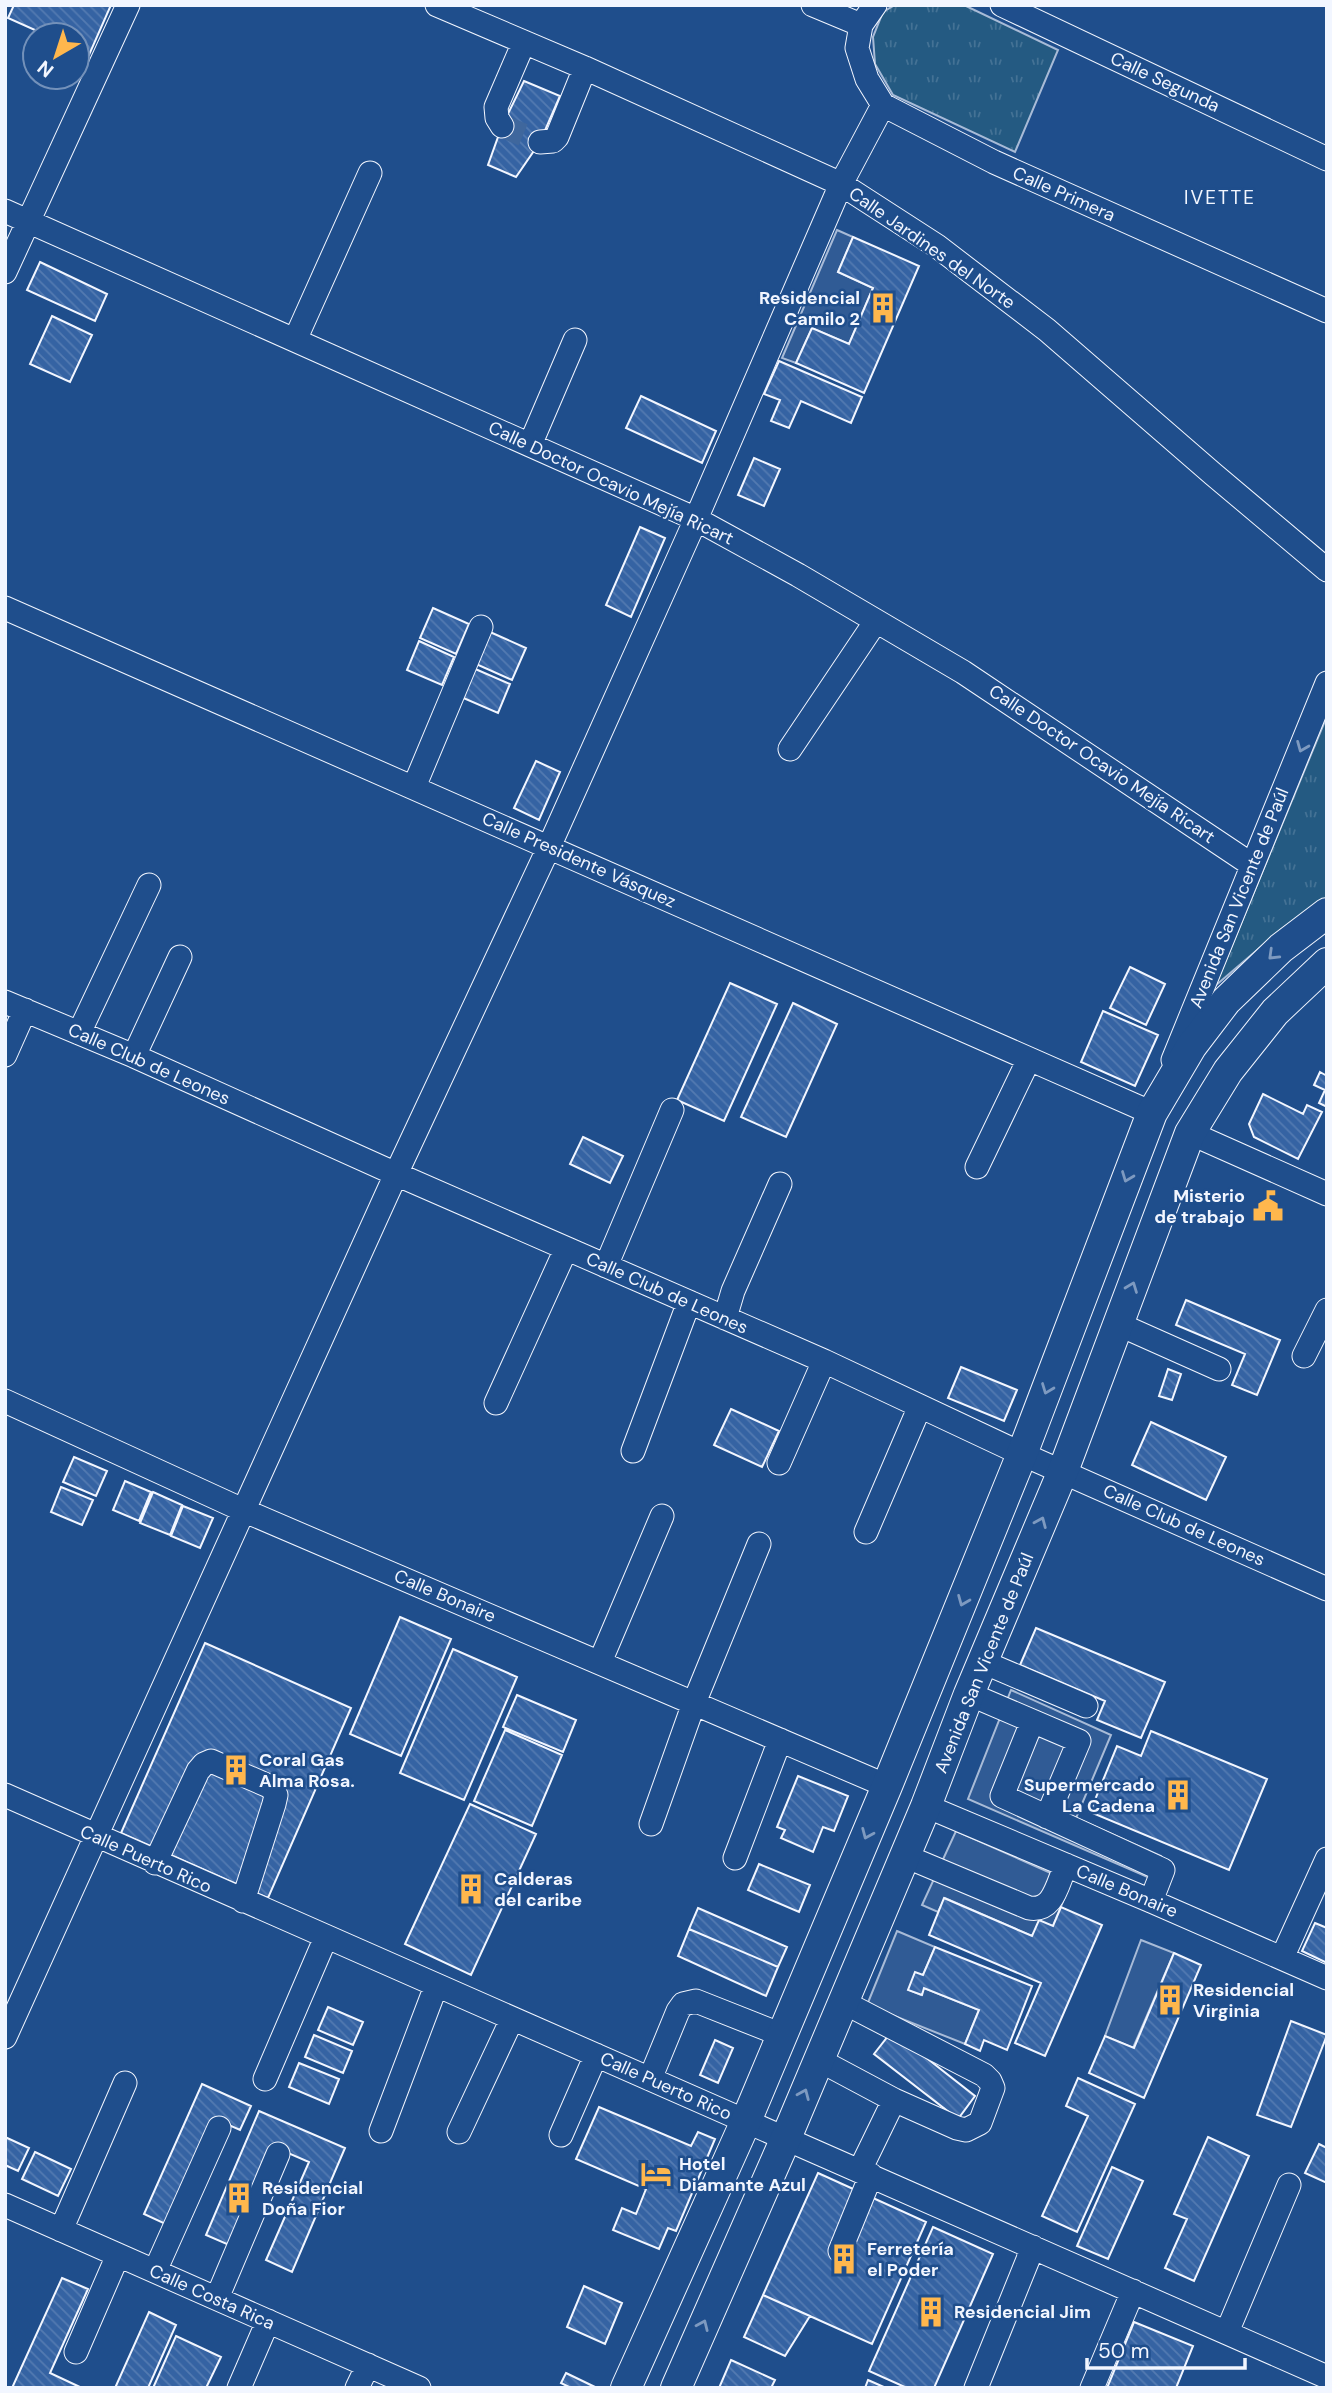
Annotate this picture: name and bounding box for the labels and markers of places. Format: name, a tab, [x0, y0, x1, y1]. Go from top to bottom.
place label: Residencial Camilo 2	[759, 286, 860, 331]
building icon: Residencial Camilo 2	[866, 291, 900, 325]
place label: Misterio de trabajo	[1154, 1184, 1245, 1229]
public building icon: Misterio de trabajo	[1251, 1189, 1285, 1223]
place label: Coral Gas Alma Rosa.	[259, 1748, 355, 1793]
building icon: Coral Gas Alma Rosa.	[219, 1753, 253, 1787]
place label: Supermercado La Cadena	[1024, 1773, 1155, 1818]
building icon: Supermercado La Cadena	[1161, 1778, 1195, 1812]
place label: Calderas del caribe	[494, 1867, 582, 1912]
building icon: Calderas del caribe	[454, 1872, 488, 1906]
place label: Residencial Virginia	[1193, 1978, 1294, 2023]
building icon: Residencial Virginia	[1153, 1983, 1187, 2017]
place label: Hotel Diamante Azul	[679, 2152, 806, 2197]
hotel icon: Hotel Diamante Azul	[639, 2157, 673, 2191]
place label: Residencial Doña Fior	[262, 2176, 363, 2221]
building icon: Residencial Doña Fior	[222, 2181, 256, 2215]
place label: Ferretería el Poder	[867, 2237, 954, 2282]
building icon: Ferretería el Poder	[827, 2242, 861, 2276]
building icon: Residencial Jim	[914, 2295, 948, 2329]
place label: Residencial Jim	[954, 2300, 1091, 2324]

